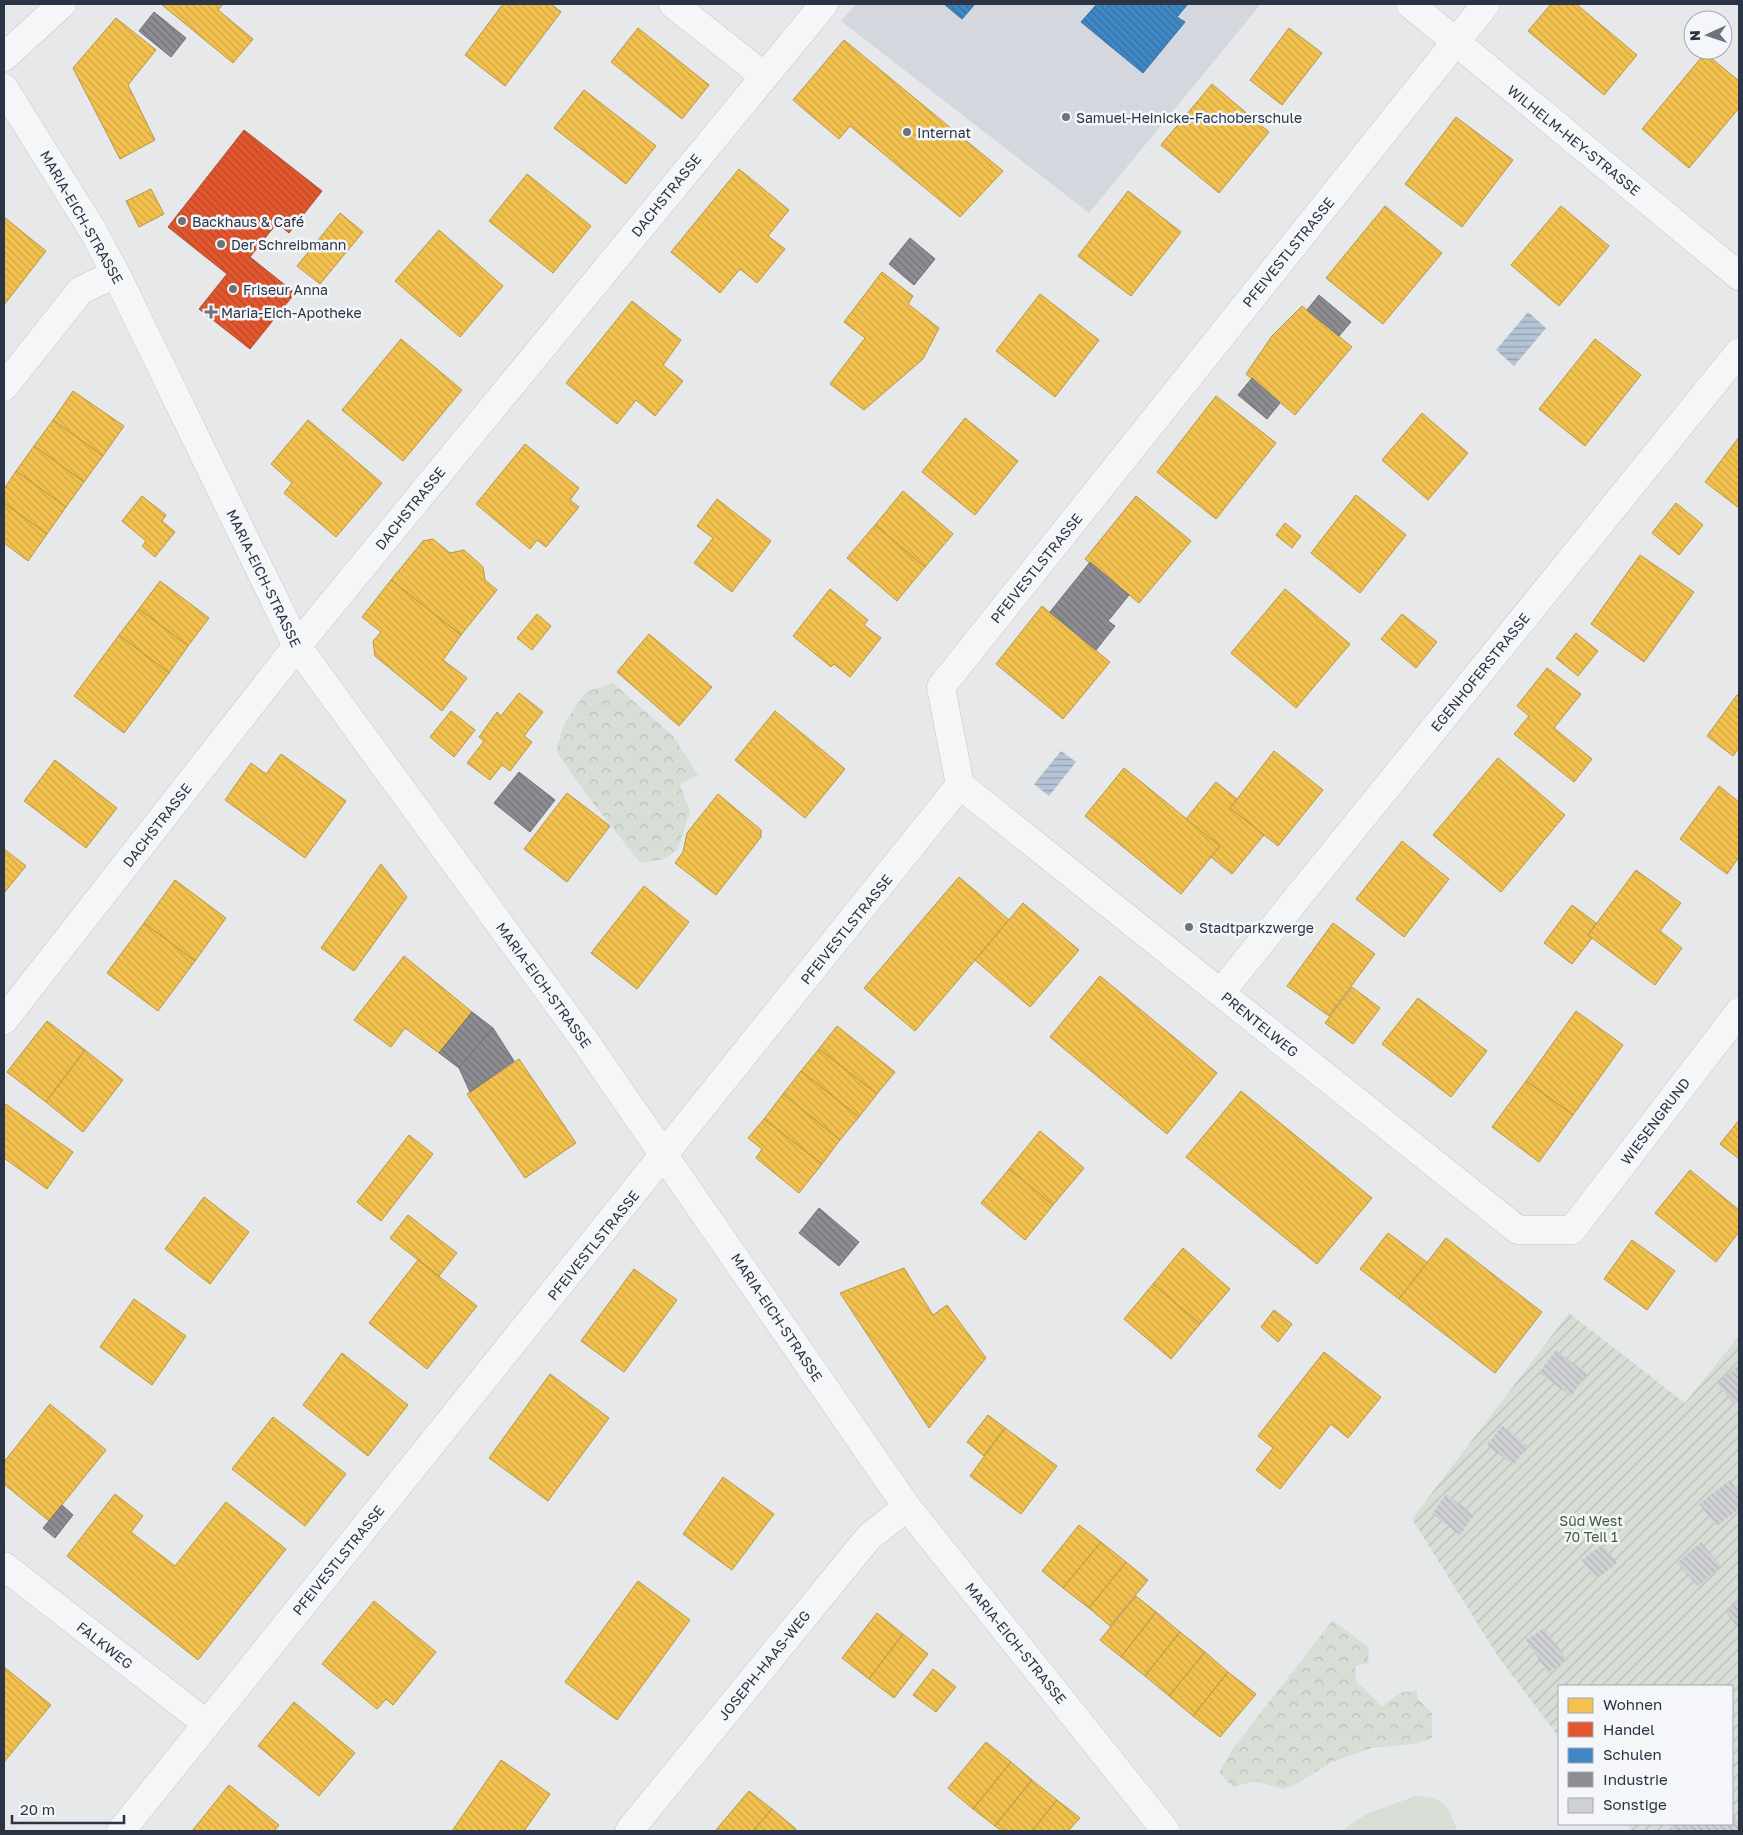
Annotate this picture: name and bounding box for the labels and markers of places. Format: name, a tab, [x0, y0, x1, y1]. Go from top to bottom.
place label: Samuel-Heinicke-Fachoberschule	[1076, 109, 1302, 126]
marker: Samuel-Heinicke-Fachoberschule	[1060, 111, 1072, 123]
place label: Internat	[917, 124, 971, 141]
marker: Internat	[901, 126, 913, 138]
place label: Backhaus & Café	[192, 213, 304, 230]
marker: Backhaus & Café	[176, 215, 188, 227]
place label: Der Schreibmann	[231, 236, 346, 253]
marker: Der Schreibmann	[215, 238, 227, 250]
place label: Friseur Anna	[243, 281, 328, 298]
marker: Friseur Anna	[227, 283, 239, 295]
place label: Maria-Eich-Apotheke	[221, 304, 362, 321]
marker: Maria-Eich-Apotheke	[205, 306, 217, 318]
place label: Stadtparkzwerge	[1199, 919, 1314, 936]
marker: Stadtparkzwerge	[1183, 921, 1195, 933]

